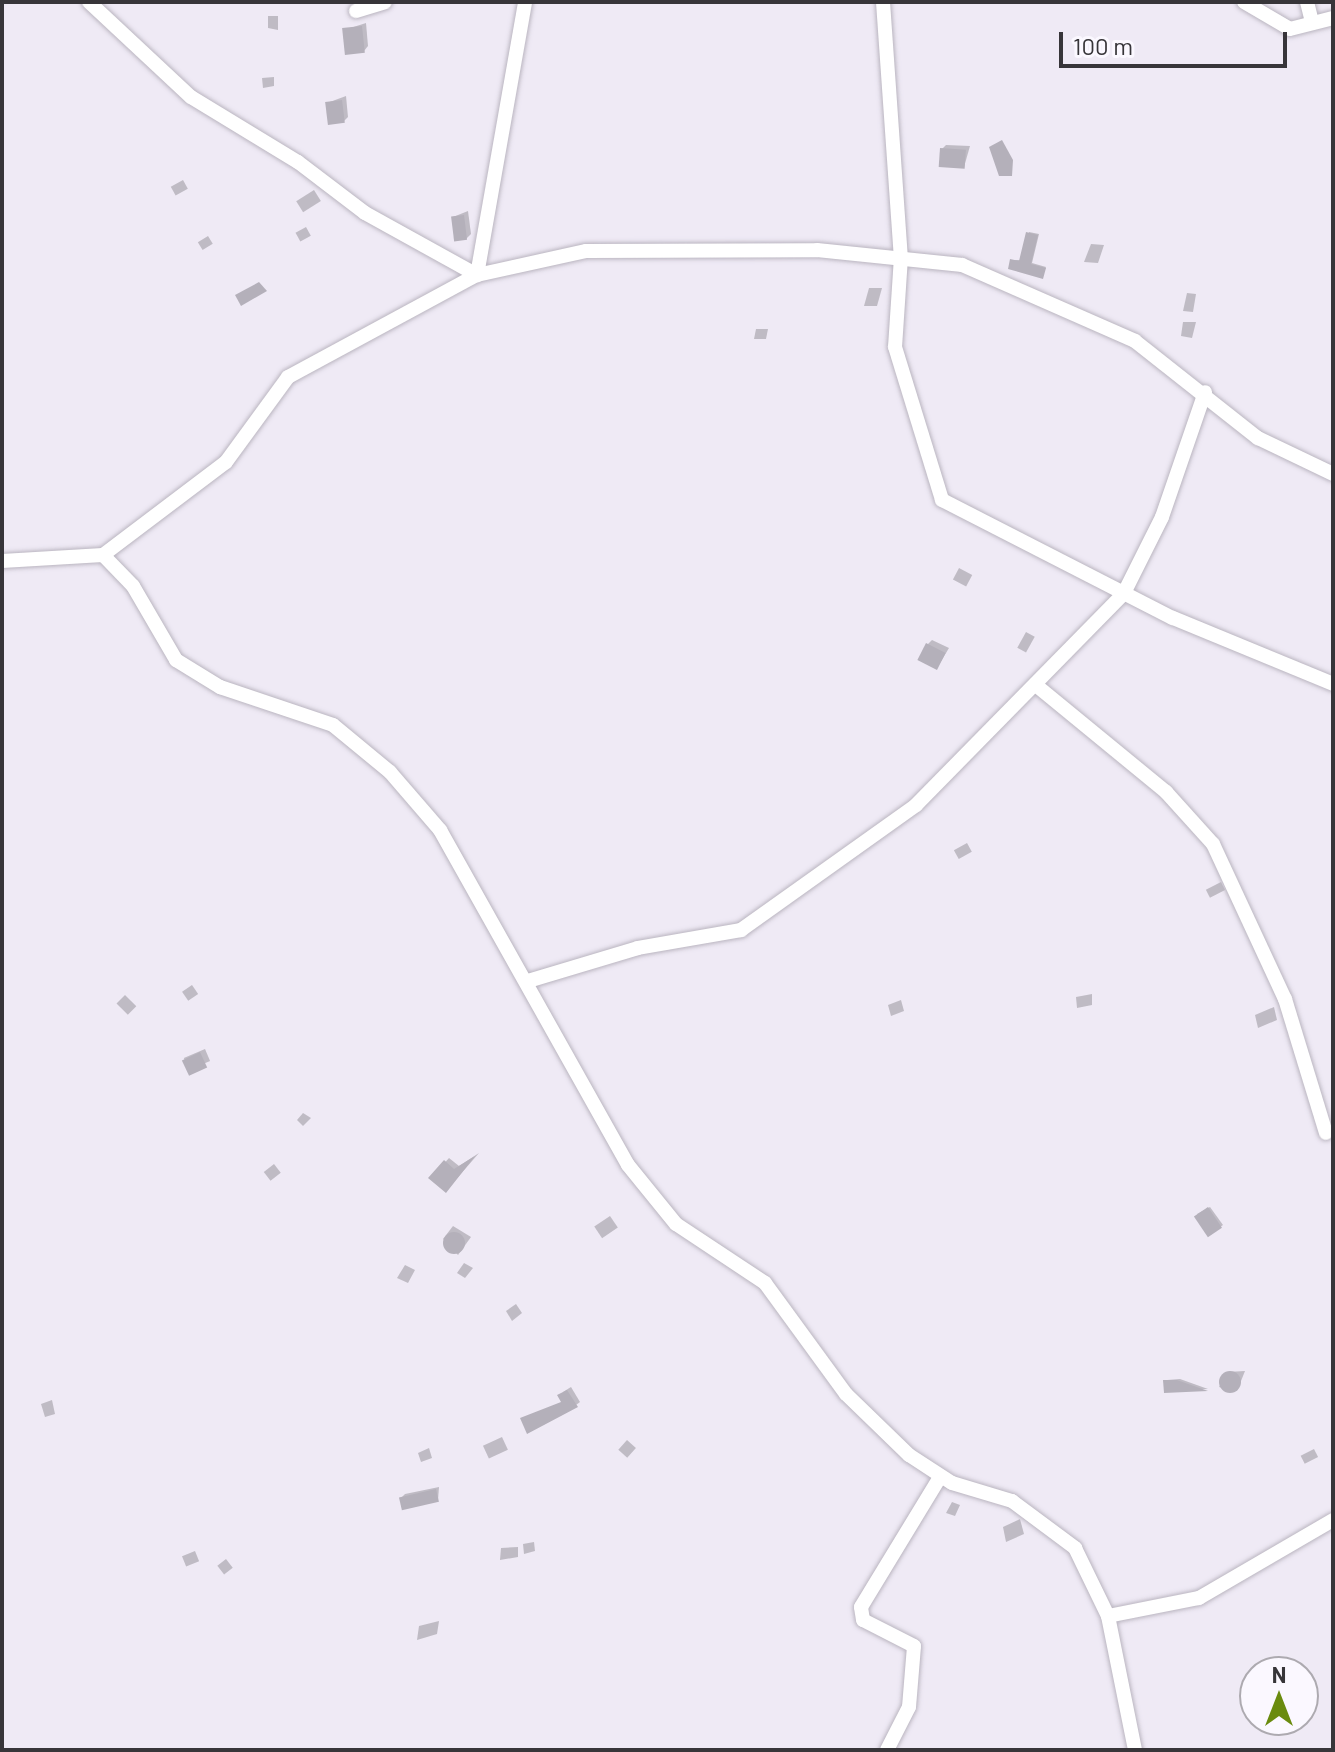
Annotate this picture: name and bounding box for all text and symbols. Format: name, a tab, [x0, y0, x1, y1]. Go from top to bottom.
scale bar	[1063, 16, 1291, 66]
text: 100 m	[1073, 31, 1133, 60]
north arrow	[1239, 1656, 1319, 1736]
text: N	[1272, 1661, 1286, 1687]

